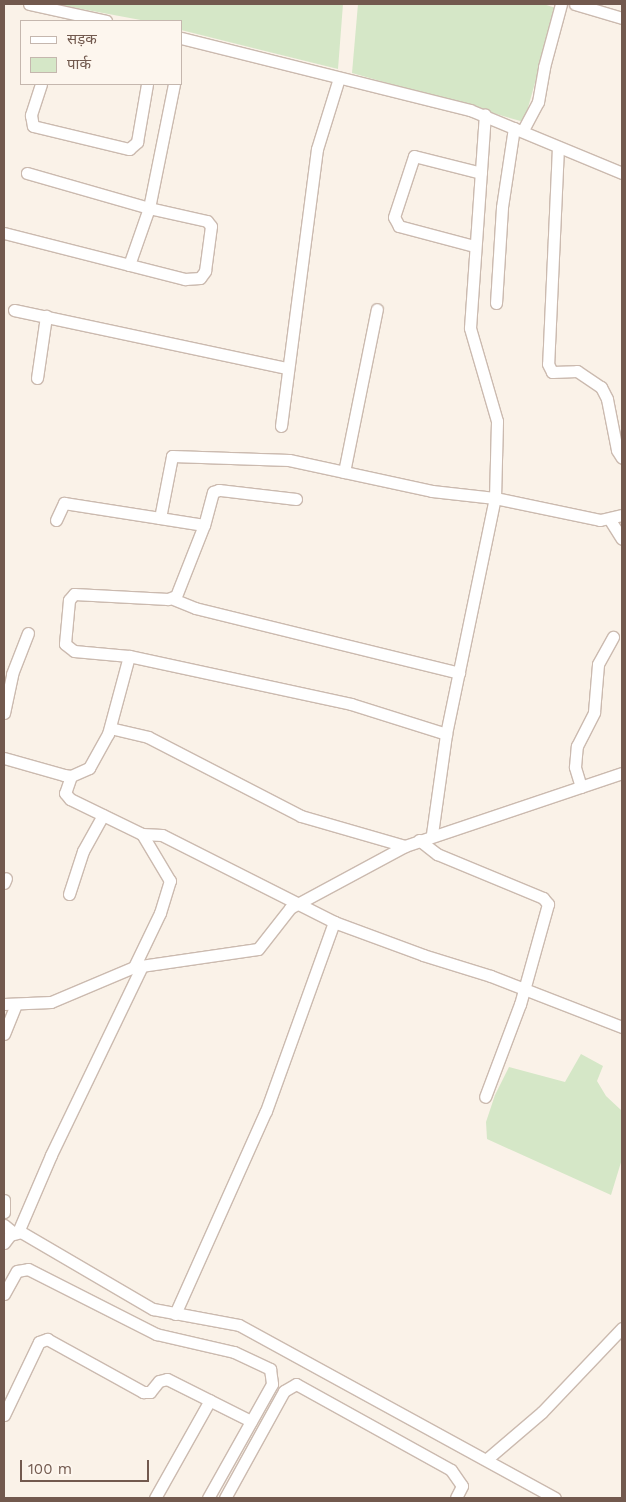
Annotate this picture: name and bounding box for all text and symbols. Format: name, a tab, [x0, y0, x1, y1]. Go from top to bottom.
legend	[20, 20, 182, 85]
text: सड़क	[67, 30, 97, 48]
text: पार्क	[67, 55, 91, 73]
scale bar	[22, 1450, 151, 1482]
text: 100 m	[28, 1460, 72, 1478]

